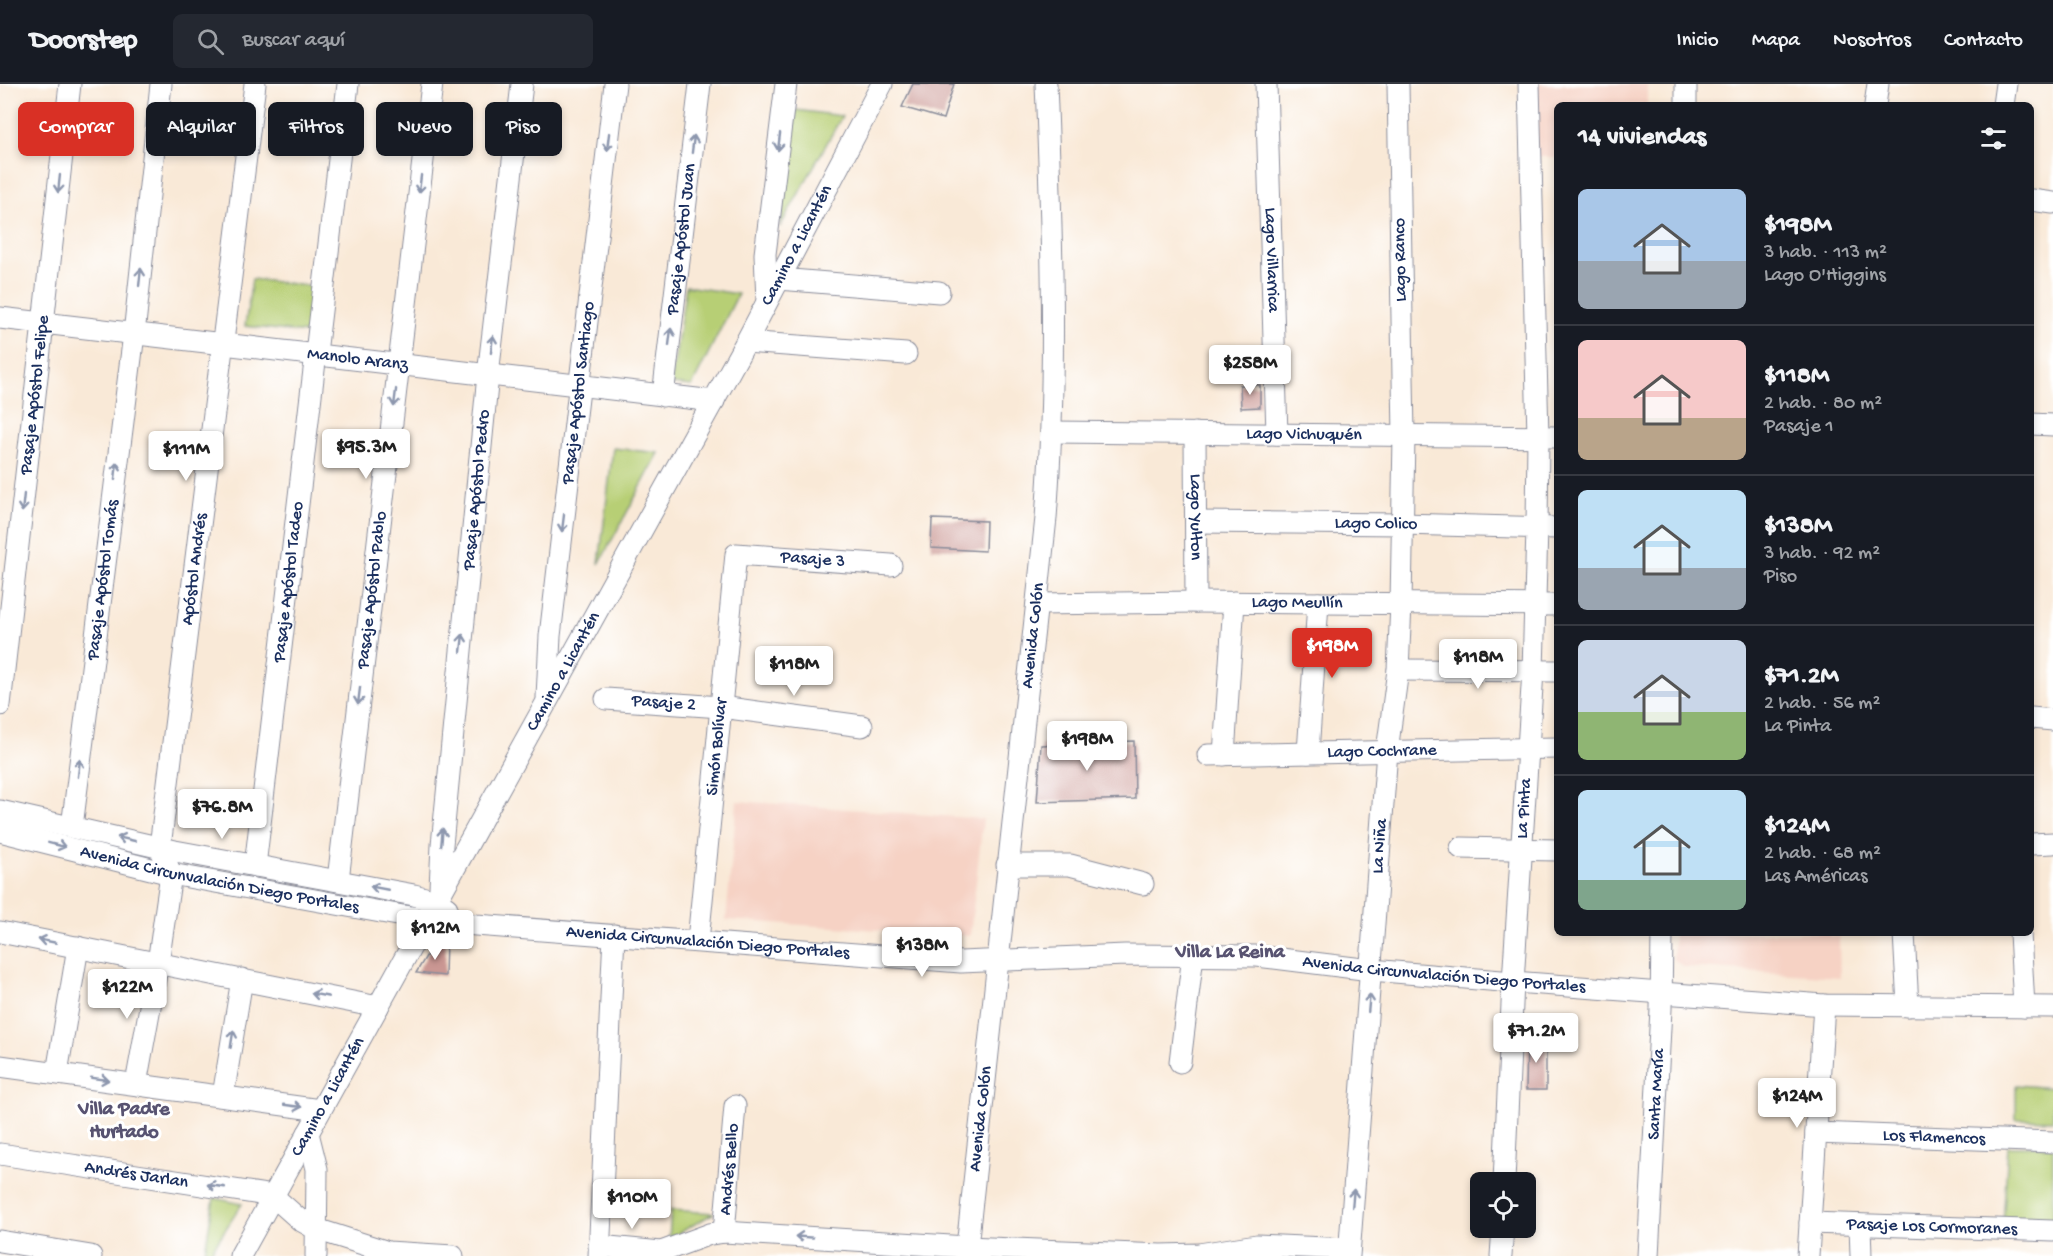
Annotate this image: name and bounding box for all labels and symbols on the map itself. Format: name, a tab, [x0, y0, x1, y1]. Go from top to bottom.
one-way arrow	[603, 132, 614, 152]
one-way arrow	[773, 132, 784, 152]
one-way arrow	[688, 134, 699, 154]
street label: Pasaje Apóstol Juan	[662, 162, 701, 317]
one-way arrow	[53, 173, 64, 193]
one-way arrow	[415, 173, 426, 193]
street label: Camino a Licantén	[757, 181, 838, 309]
street label: Lago Villarrica	[1259, 207, 1284, 314]
street label: Lago Ranco	[1390, 218, 1412, 302]
one-way arrow	[135, 268, 146, 288]
street label: Pasaje Apóstol Santiago	[557, 300, 600, 486]
street label: Pasaje Apóstol Felipe	[15, 313, 54, 477]
one-way arrow	[665, 328, 676, 348]
one-way arrow	[486, 335, 497, 354]
street label: Manolo Aranz	[306, 343, 410, 376]
pin: $258M	[1208, 345, 1292, 396]
one-way arrow	[389, 388, 400, 408]
street label: Pasaje Apóstol Pedro	[458, 408, 495, 572]
street label: Lago Vichuquén	[1246, 423, 1362, 446]
pin: $95.3M	[317, 429, 415, 480]
pin: $111M	[144, 431, 228, 482]
one-way arrow	[111, 461, 122, 481]
street label: Lago Yulton	[1185, 474, 1206, 561]
one-way arrow	[17, 492, 28, 512]
street label: Pasaje Apóstol Tomás	[82, 497, 124, 662]
street label: Pasaje Apóstol Tadeo	[269, 500, 309, 665]
street label: Pasaje Apóstol Pablo	[352, 510, 392, 671]
street label: Apóstol Andrés	[177, 511, 212, 626]
one-way arrow	[557, 513, 568, 533]
street label: Lago Colico	[1334, 513, 1418, 535]
street label: Pasaje 3	[779, 547, 846, 572]
street label: Avenida Colón	[1017, 581, 1049, 690]
street label: Lago Meullín	[1251, 592, 1343, 614]
street label: Camino a Licantén	[522, 608, 605, 735]
pin: $198M	[1290, 628, 1374, 679]
one-way arrow	[457, 633, 468, 653]
pin: $118M	[1436, 639, 1520, 690]
pin: $118M	[752, 646, 836, 697]
one-way arrow	[354, 686, 365, 706]
street label: Pasaje 2	[630, 690, 697, 716]
street label: Simón Bolívar	[702, 696, 732, 797]
pin: $198M	[1045, 721, 1129, 772]
street label: Lago Cochrane	[1327, 740, 1438, 763]
one-way arrow	[74, 759, 85, 779]
street label: La Pinta	[1512, 777, 1537, 839]
pin: $76.8M	[173, 789, 271, 840]
street label: La Niña	[1367, 817, 1392, 874]
one-way arrow	[437, 827, 448, 847]
one-way arrow	[117, 833, 136, 844]
one-way arrow	[47, 840, 66, 852]
street label: Avenida Circunvalación Diego Portales	[78, 841, 362, 919]
one-way arrow	[370, 882, 390, 893]
pin: $112M	[393, 910, 477, 961]
street label: Avenida Circunvalación Diego Portales	[565, 921, 852, 964]
pin: $138M	[880, 927, 964, 978]
one-way arrow	[37, 935, 57, 946]
district label: Villa La Reina	[1174, 942, 1285, 965]
street label: Avenida Circunvalación Diego Portales	[1301, 951, 1587, 998]
pin: $122M	[85, 969, 169, 1020]
one-way arrow	[311, 989, 331, 1000]
one-way arrow	[1363, 994, 1374, 1014]
pin: $71.2M	[1487, 1013, 1585, 1064]
one-way arrow	[227, 1029, 238, 1049]
street label: Camino a Licantén	[287, 1033, 370, 1160]
street label: Santa María	[1644, 1047, 1669, 1140]
street label: Avenida Colón	[965, 1064, 997, 1173]
one-way arrow	[89, 1074, 109, 1085]
pin: $124M	[1755, 1078, 1839, 1129]
district label: Villa Padre Hurtado	[77, 1099, 170, 1145]
one-way arrow	[282, 1101, 302, 1112]
street label: Andrés Bello	[715, 1122, 744, 1216]
street label: Los Flamencos	[1882, 1125, 1987, 1150]
street label: Andrés Jarlan	[83, 1157, 190, 1193]
pin: $110M	[590, 1179, 674, 1230]
one-way arrow	[206, 1180, 226, 1191]
one-way arrow	[1348, 1188, 1359, 1208]
street label: Pasaje Los Cormoranes	[1845, 1214, 2019, 1240]
one-way arrow	[794, 1231, 814, 1242]

